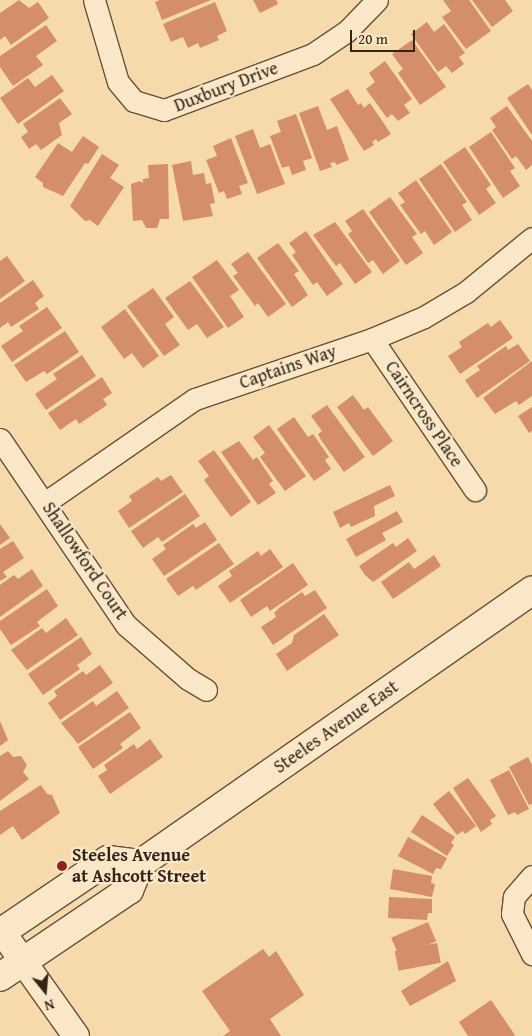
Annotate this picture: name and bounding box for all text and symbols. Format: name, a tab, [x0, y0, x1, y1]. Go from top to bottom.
scale bar	[352, 20, 417, 52]
text: 20 m	[358, 28, 388, 49]
street label: Duxbury Drive	[171, 57, 281, 117]
street label: Captains Way	[237, 340, 339, 394]
street label: Cairncross Place	[381, 357, 467, 471]
street label: Shallowford Court	[38, 498, 132, 624]
street label: Steeles Avenue East	[270, 676, 402, 778]
place label: Steeles Avenue at Ashcott Street	[72, 845, 206, 888]
marker: Steeles Avenue at Ashcott Street	[56, 860, 68, 872]
north arrow	[20, 966, 70, 1016]
text: N	[42, 994, 57, 1016]

